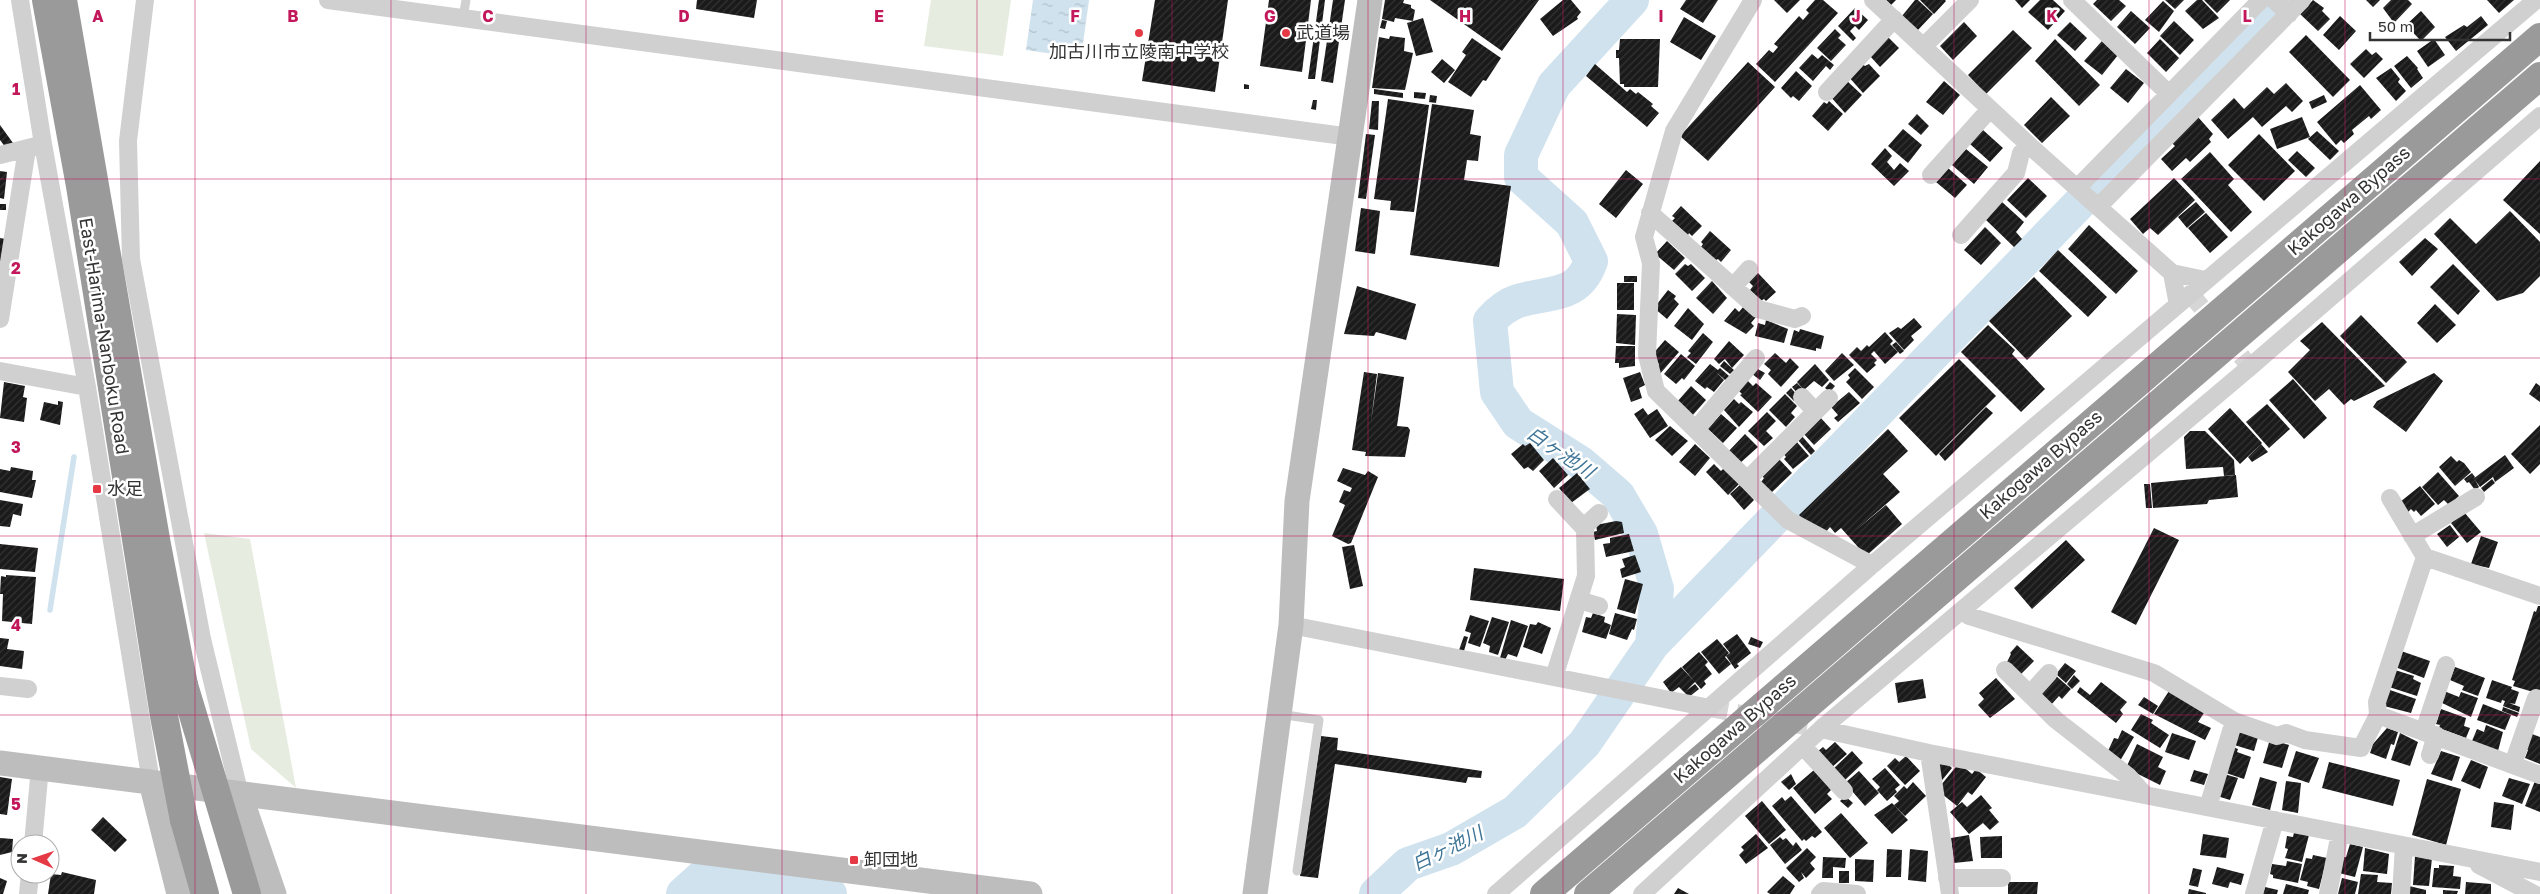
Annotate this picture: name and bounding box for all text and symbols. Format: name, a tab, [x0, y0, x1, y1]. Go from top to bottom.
text: A	[92, 6, 104, 26]
text: B	[287, 6, 299, 26]
text: C	[482, 6, 494, 26]
text: D	[678, 6, 690, 26]
text: E	[874, 6, 884, 26]
text: F	[1070, 6, 1080, 26]
text: G	[1264, 6, 1276, 26]
text: H	[1459, 6, 1471, 26]
text: I	[1658, 6, 1664, 26]
text: J	[1851, 6, 1861, 26]
text: K	[2046, 6, 2058, 26]
text: L	[2242, 6, 2252, 26]
scale bar	[2370, 10, 2510, 42]
text: 50 m	[2378, 17, 2413, 35]
place label: 武道場	[1296, 21, 1350, 43]
marker: 加古川市立陵南中学校	[1133, 27, 1145, 39]
marker: 武道場	[1280, 27, 1292, 39]
place label: 加古川市立陵南中学校	[1049, 40, 1229, 62]
text: 1	[12, 79, 20, 99]
street label: Kakogawa Bypass	[2283, 141, 2414, 259]
street label: East-Harima-Nanboku Road	[75, 216, 135, 456]
text: 2	[11, 258, 21, 278]
street label: Kakogawa Bypass	[1975, 405, 2106, 523]
water label: 白ヶ池川	[1523, 421, 1601, 483]
text: 3	[11, 437, 21, 457]
place label: 水足	[107, 477, 143, 499]
marker: 水足	[91, 483, 103, 495]
text: 4	[11, 615, 21, 635]
street label: Kakogawa Bypass	[1669, 669, 1800, 787]
text: 5	[11, 794, 21, 814]
water label: 白ヶ池川	[1408, 820, 1488, 875]
north arrow	[10, 834, 60, 884]
place label: 卸団地	[864, 848, 918, 870]
text: N	[13, 853, 30, 864]
marker: 卸団地	[848, 854, 860, 866]

